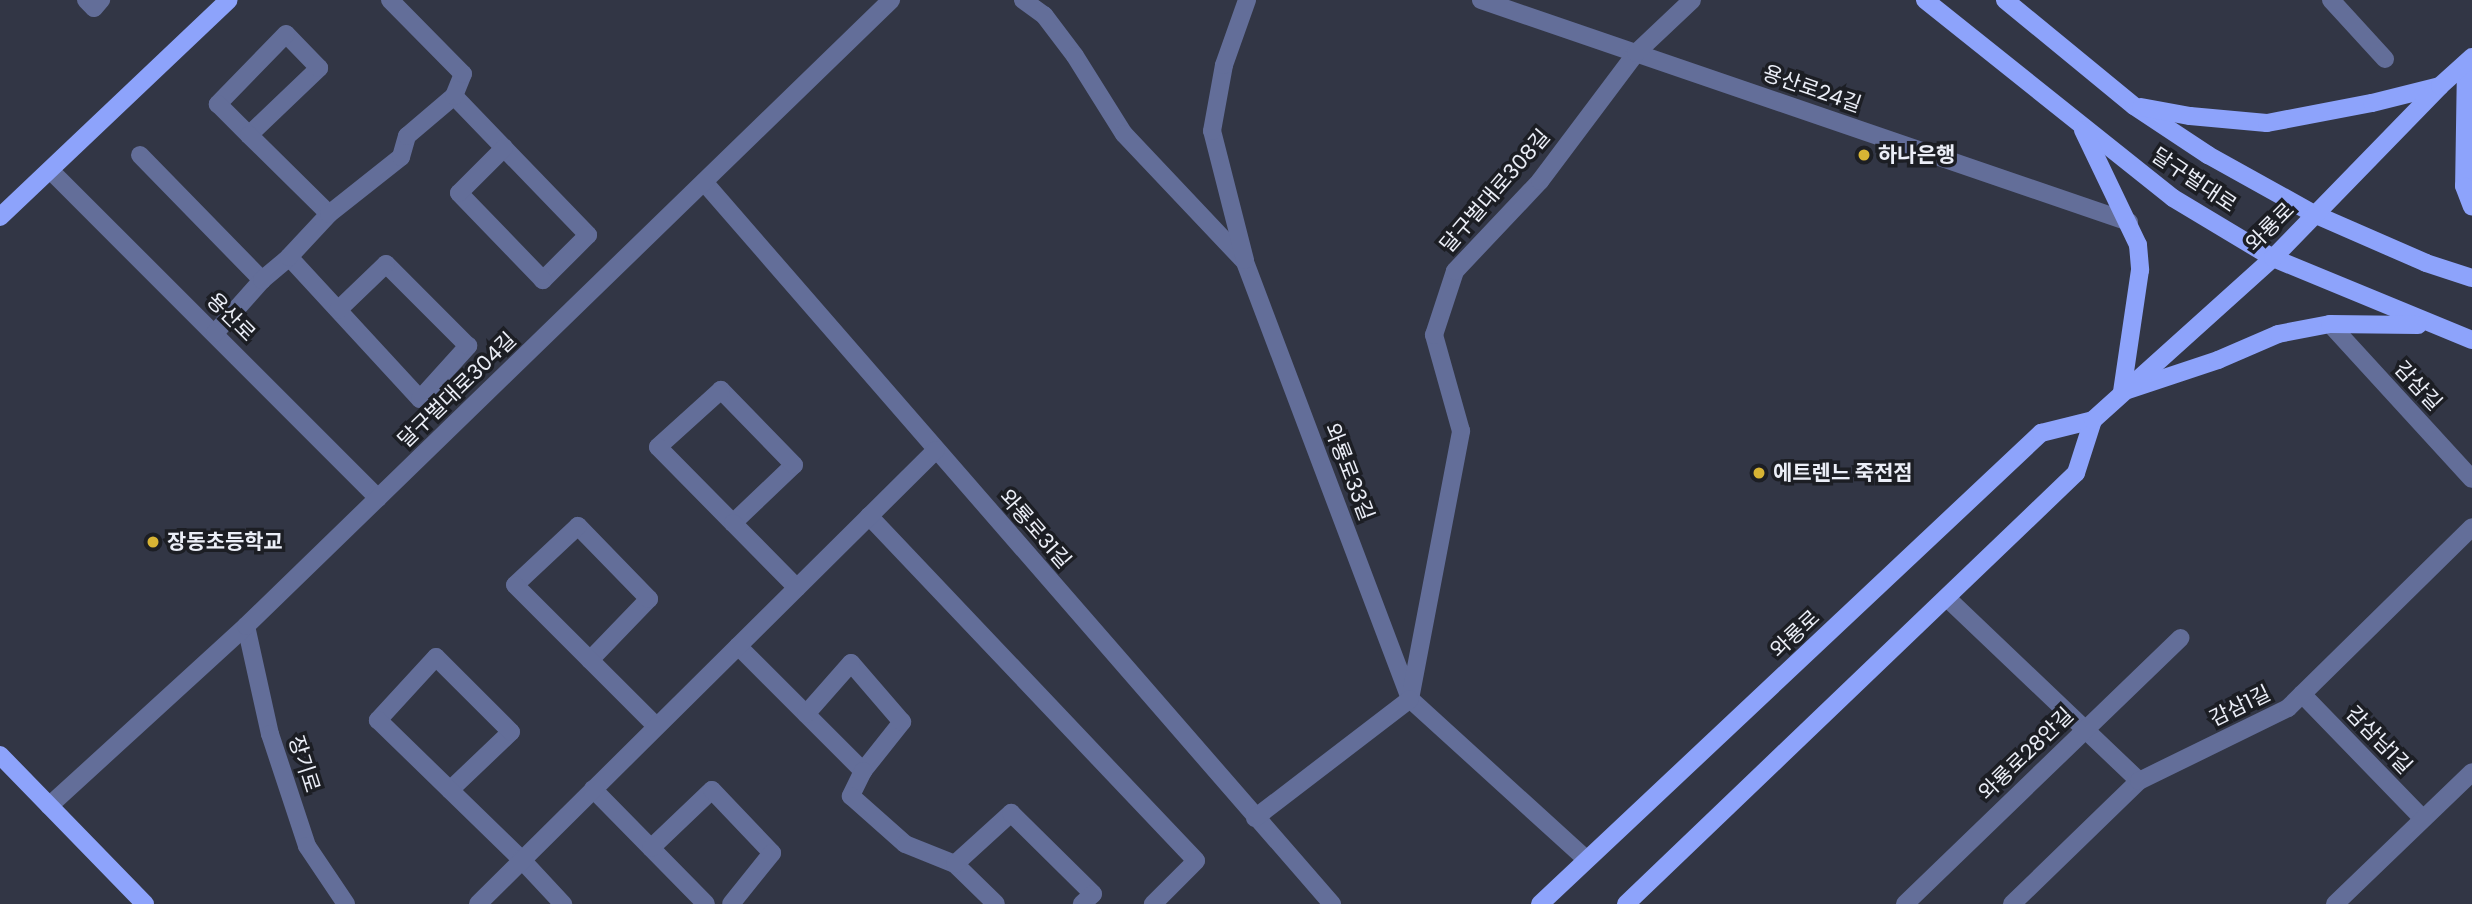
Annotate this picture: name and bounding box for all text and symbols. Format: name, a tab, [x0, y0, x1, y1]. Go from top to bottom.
street label: 용산로24길	[1759, 60, 1865, 118]
street label: 달구벌대로308길	[1435, 124, 1555, 258]
place label: 하나은행	[1878, 142, 1955, 168]
street label: 달구벌대로	[2147, 143, 2241, 217]
marker: 하나은행	[1856, 147, 1872, 163]
street label: 와룡로	[2241, 198, 2299, 256]
street label: 용산로	[202, 288, 260, 346]
street label: 달구벌대로304길	[393, 327, 521, 453]
street label: 감삼길	[2389, 356, 2447, 416]
street label: 와룡로33길	[1319, 420, 1379, 524]
place label: 에트렌느 죽전점	[1773, 460, 1913, 486]
marker: 에트렌느 죽전점	[1751, 465, 1767, 481]
street label: 와룡로31길	[994, 484, 1076, 574]
place label: 장동초등학교	[167, 529, 283, 555]
marker: 장동초등학교	[145, 534, 161, 550]
street label: 와룡로	[1765, 605, 1825, 663]
street label: 감삼1길	[2205, 680, 2275, 732]
street label: 감삼남1길	[2341, 701, 2417, 779]
street label: 와룡로28안길	[1973, 703, 2079, 805]
street label: 장기로	[283, 733, 325, 795]

